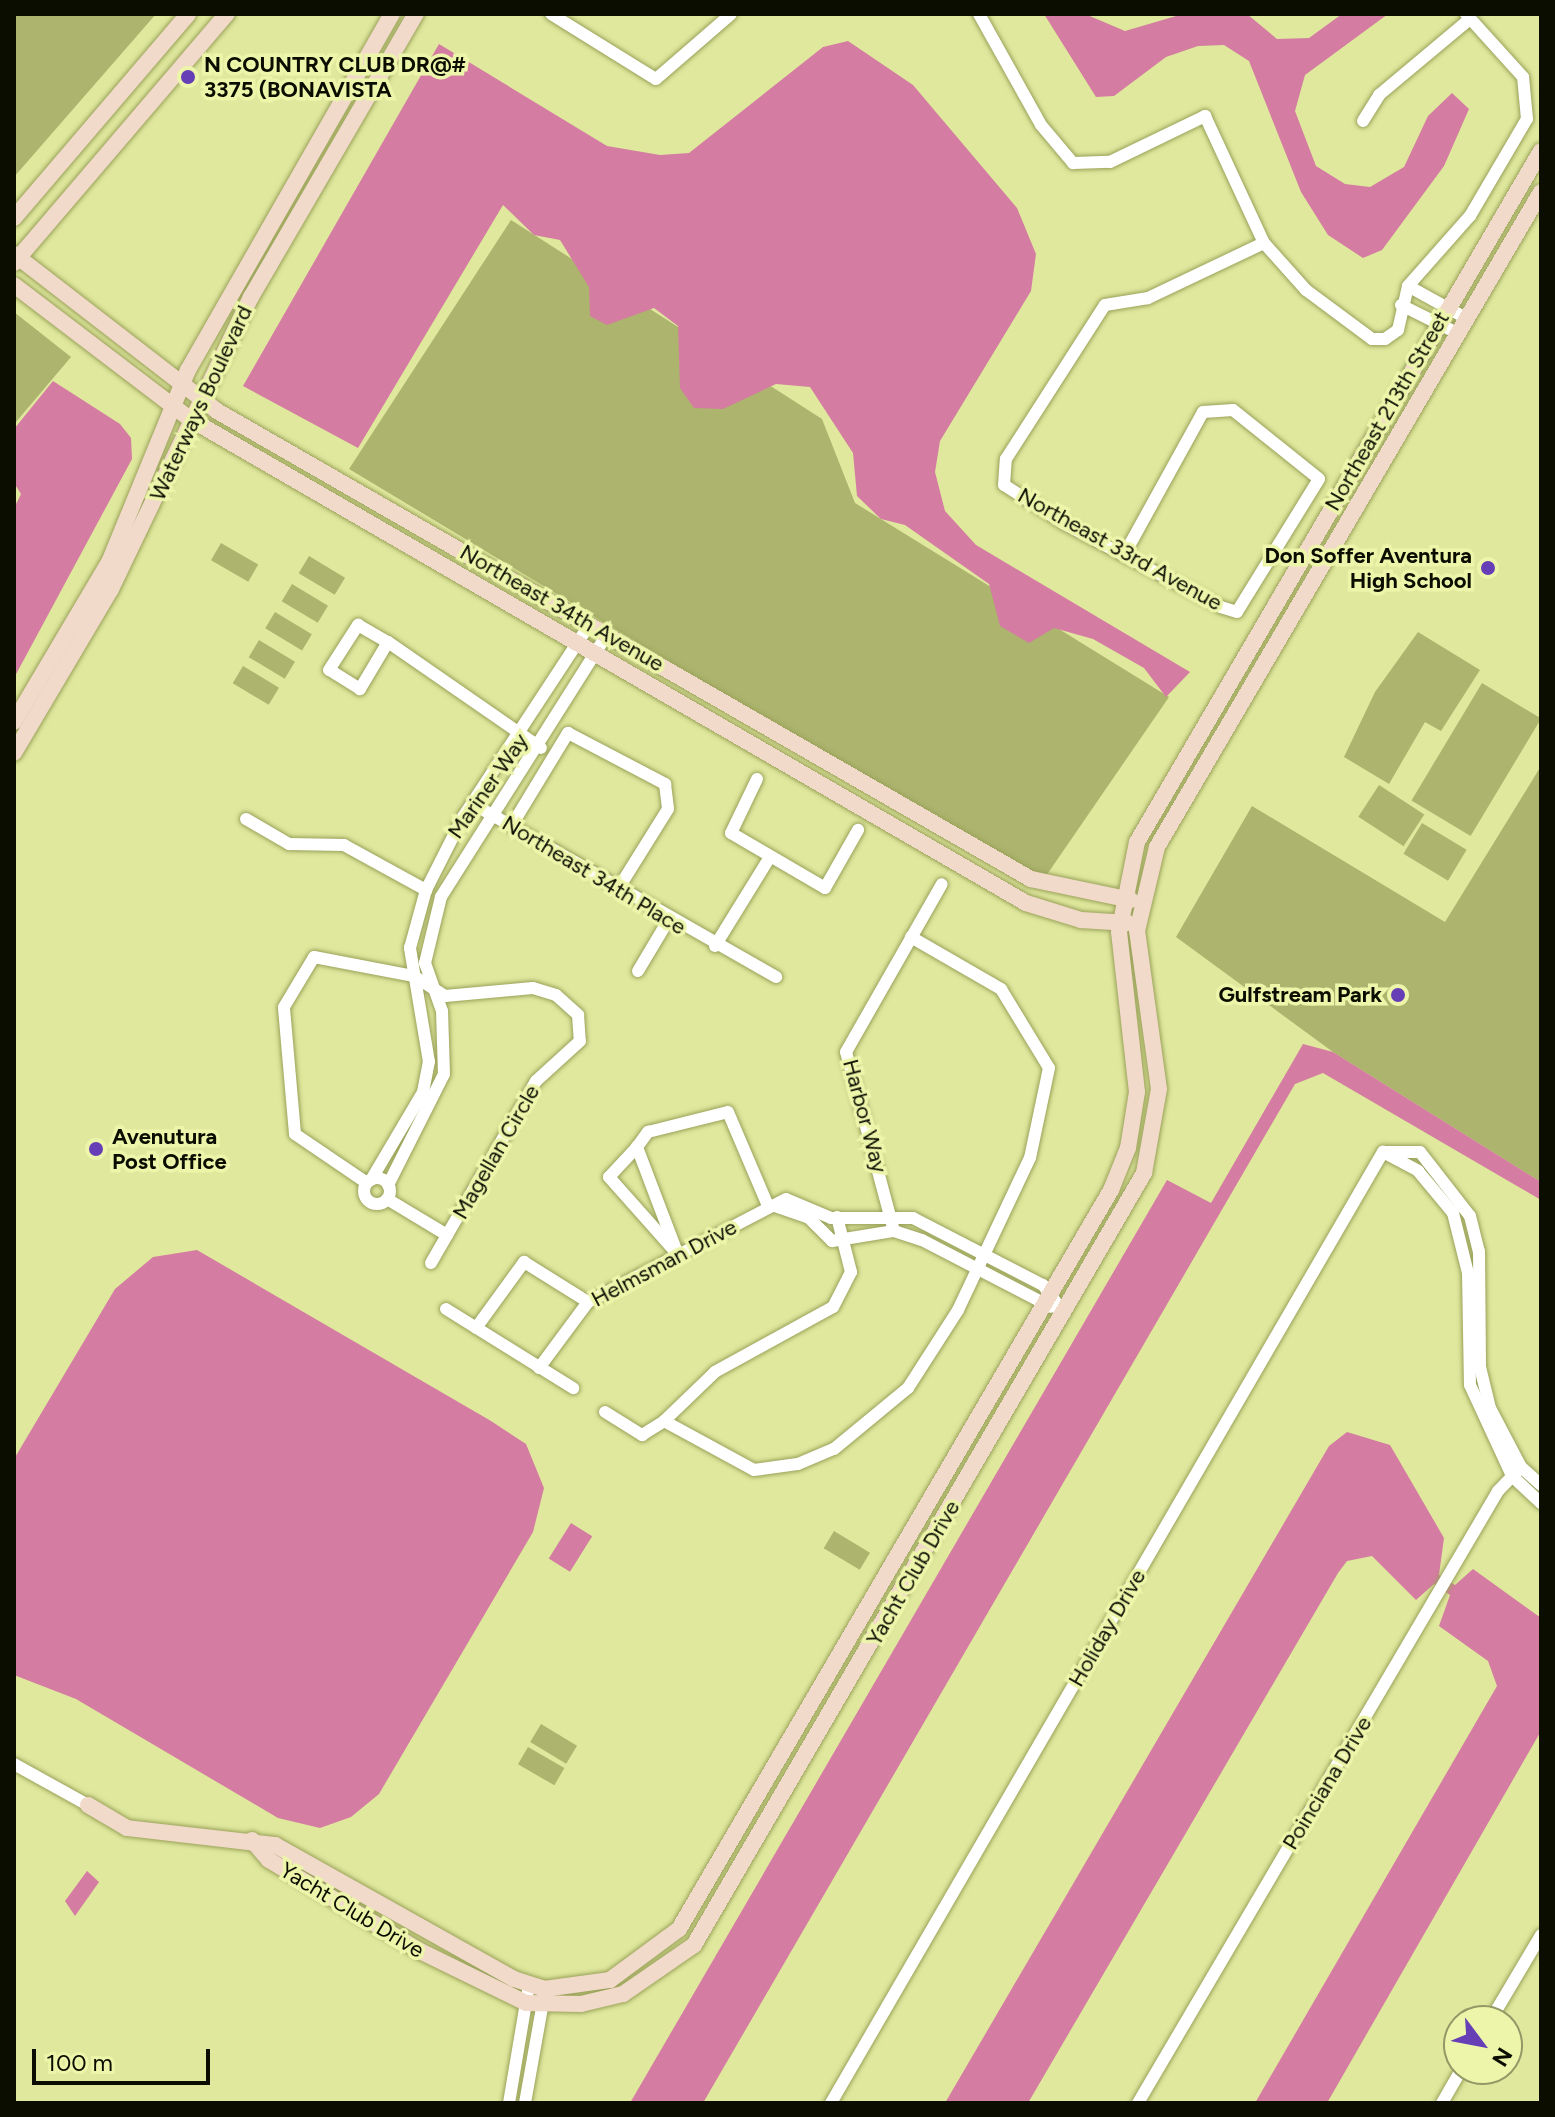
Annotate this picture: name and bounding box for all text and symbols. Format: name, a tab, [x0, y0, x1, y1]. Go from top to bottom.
place label: N COUNTRY CLUB DR@# 3375 (BONAVISTA	[204, 51, 466, 102]
marker: N COUNTRY CLUB DR@# 3375 (BONAVISTA	[179, 68, 197, 86]
street label: Waterways Boulevard	[144, 301, 258, 505]
street label: Northeast 213th Street	[1319, 307, 1455, 515]
street label: Northeast 33rd Avenue	[1013, 482, 1227, 616]
street label: Northeast 34th Avenue	[455, 539, 669, 677]
place label: Don Soffer Aventura High School	[1264, 542, 1472, 594]
marker: Don Soffer Aventura High School	[1479, 559, 1497, 577]
street label: Mariner Way	[442, 728, 534, 844]
street label: Northeast 34th Place	[497, 810, 691, 940]
place label: Gulfstream Park	[1218, 982, 1382, 1008]
marker: Gulfstream Park	[1389, 986, 1407, 1004]
street label: Harbor Way	[837, 1056, 893, 1176]
street label: Magellan Circle	[447, 1080, 545, 1224]
place label: Avenutura Post Office	[112, 1123, 227, 1174]
marker: Avenutura Post Office	[87, 1140, 105, 1158]
street label: Helmsman Drive	[587, 1214, 741, 1312]
street label: Yacht Club Drive	[861, 1496, 965, 1650]
street label: Holiday Drive	[1063, 1565, 1151, 1691]
street label: Poinciana Drive	[1277, 1712, 1377, 1854]
street label: Yacht Club Drive	[275, 1857, 429, 1963]
north arrow	[1443, 2005, 1523, 2085]
scale bar	[36, 2033, 214, 2083]
text: N	[1486, 2043, 1518, 2071]
text: 100 m	[46, 2048, 113, 2077]

